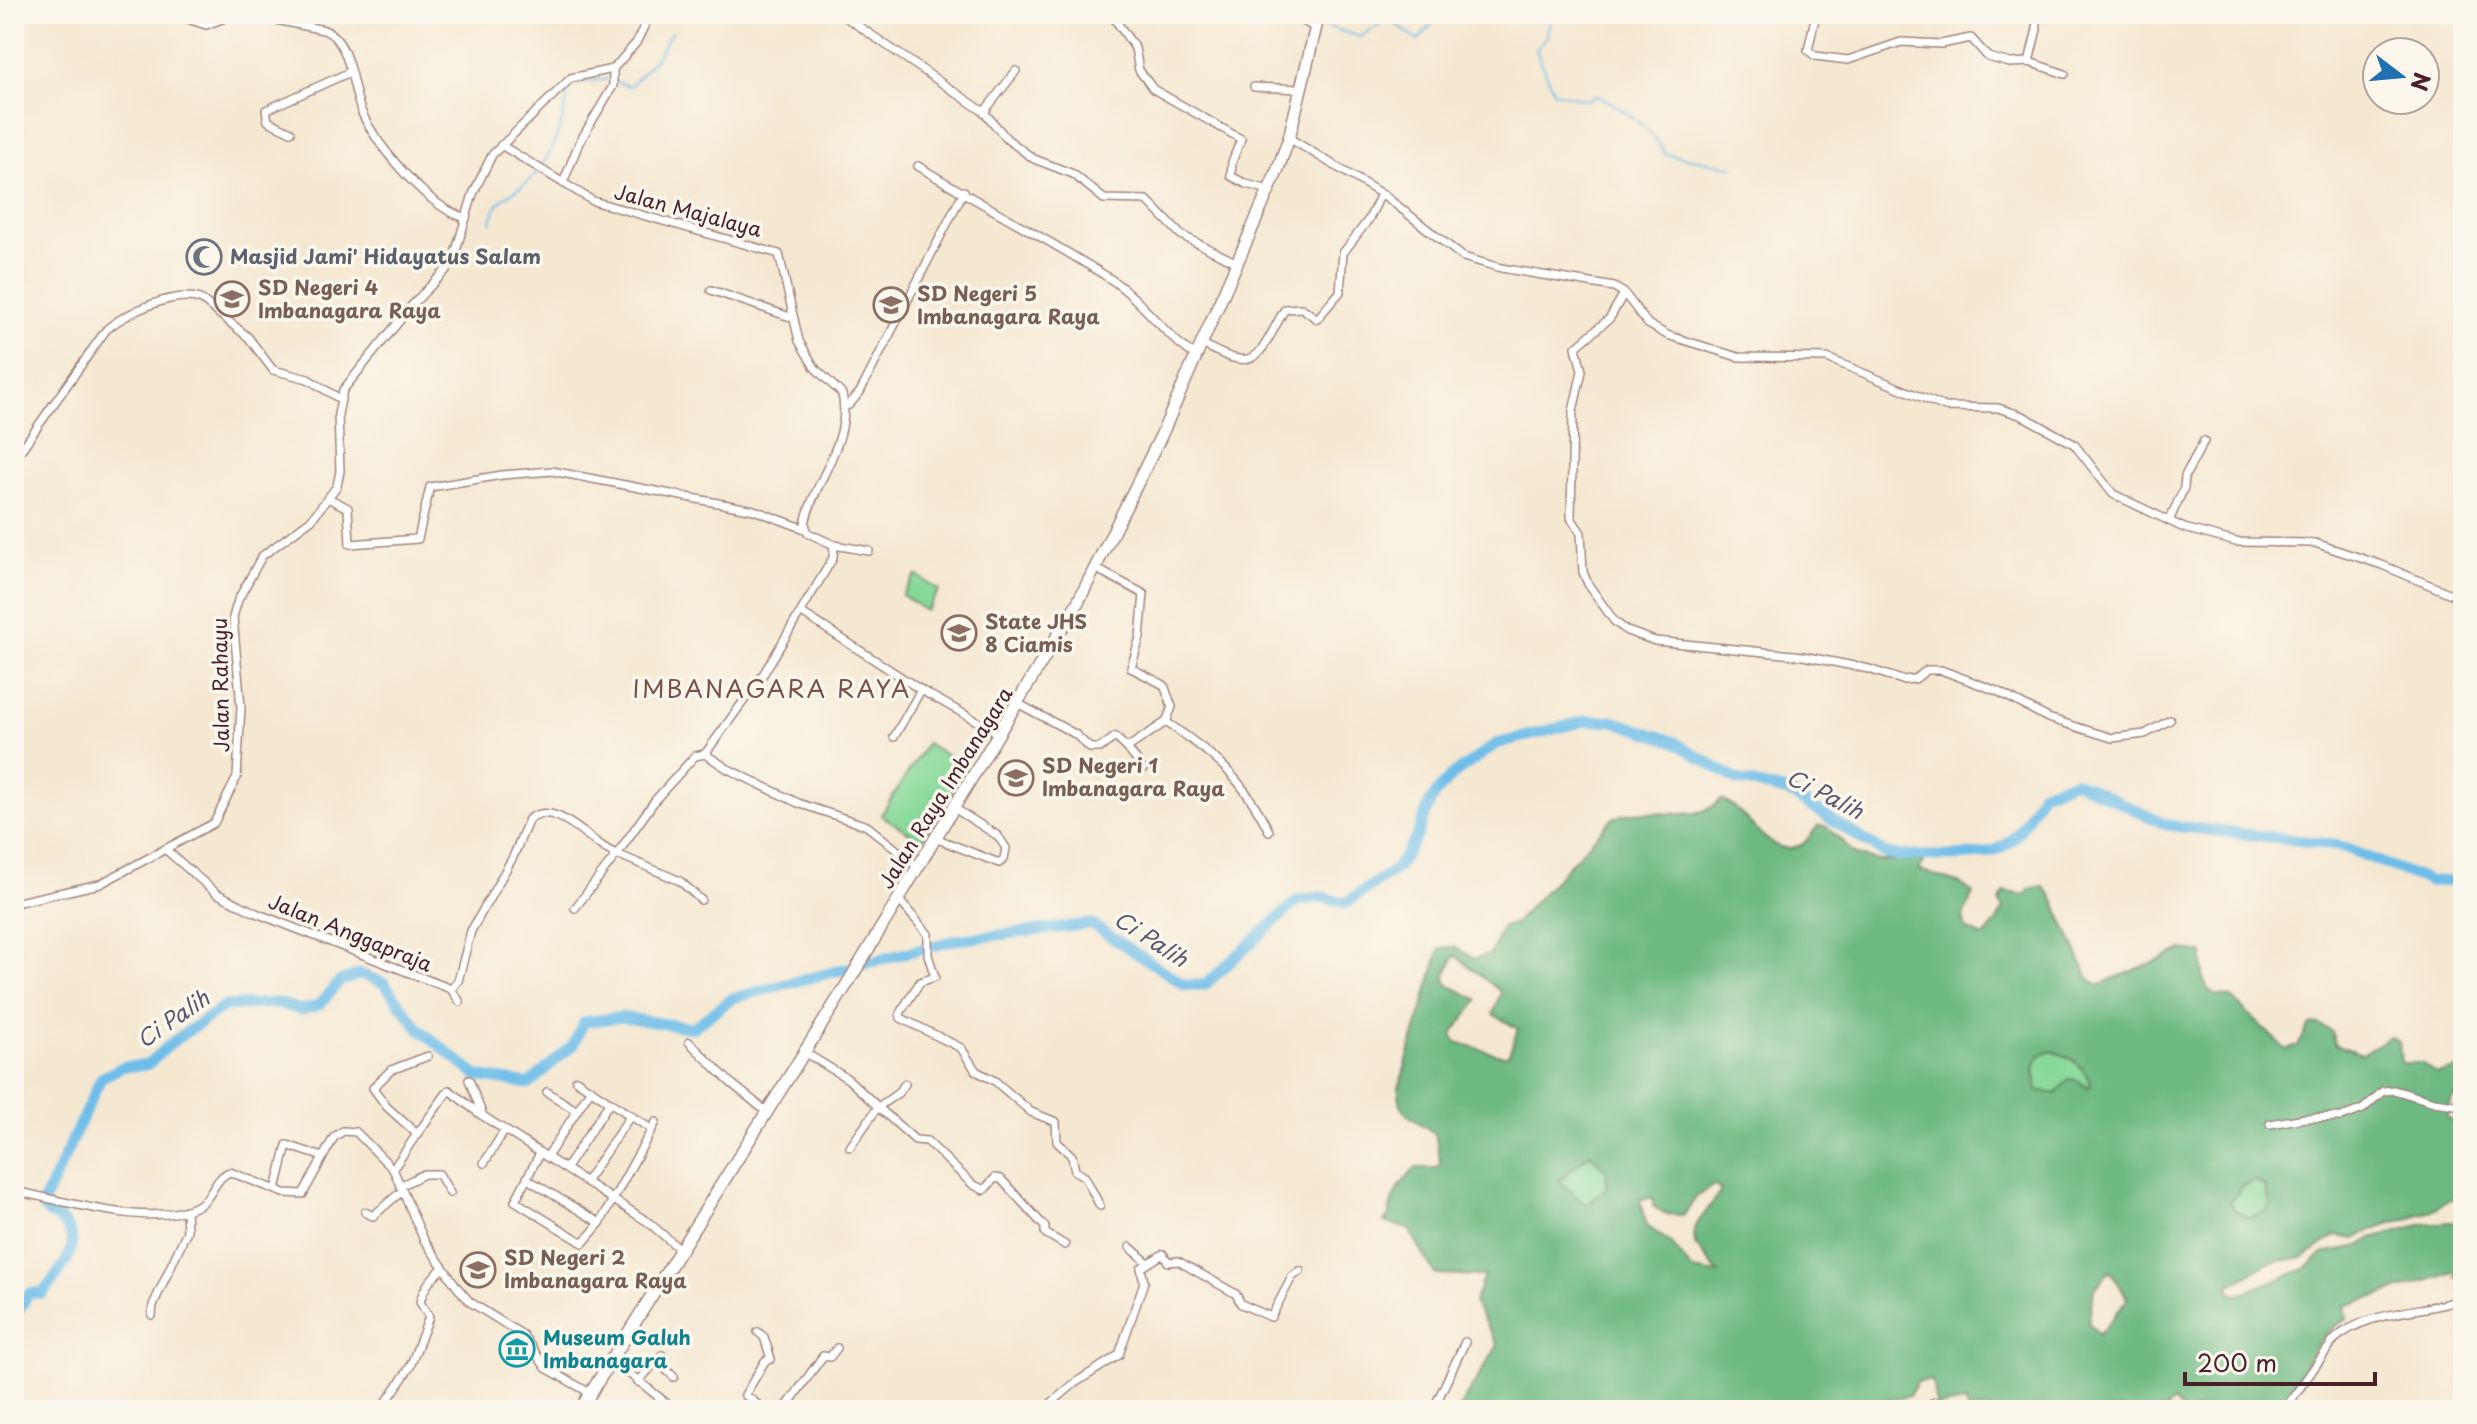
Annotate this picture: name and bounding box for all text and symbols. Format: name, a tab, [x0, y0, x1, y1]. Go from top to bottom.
north arrow	[2361, 36, 2441, 116]
text: N	[2403, 69, 2440, 95]
street label: Jalan Majalaya	[611, 176, 765, 244]
mosque icon: Masjid Jami' Hidayatus Salam	[185, 238, 223, 276]
place label: Masjid Jami' Hidayatus Salam	[230, 241, 541, 271]
place label: SD Negeri 4 Imbanagara Raya	[258, 272, 441, 325]
place label: SD Negeri 5 Imbanagara Raya	[917, 278, 1100, 331]
school or university icon: SD Negeri 4 Imbanagara Raya	[213, 280, 251, 318]
school or university icon: SD Negeri 5 Imbanagara Raya	[872, 286, 910, 324]
place label: State JHS 8 Ciamis	[985, 606, 1087, 659]
school or university icon: State JHS 8 Ciamis	[940, 614, 978, 652]
street label: Jalan Rahayu	[204, 617, 236, 753]
district label: IMBANAGARA RAYA	[633, 670, 911, 706]
street label: Jalan Raya Imbanagara	[871, 681, 1020, 894]
place label: SD Negeri 1 Imbanagara Raya	[1042, 750, 1225, 803]
school or university icon: SD Negeri 1 Imbanagara Raya	[997, 759, 1035, 797]
water label: Ci Palih	[1782, 759, 1871, 827]
street label: Jalan Anggapraja	[264, 886, 437, 979]
water label: Ci Palih	[1108, 902, 1196, 975]
water label: Ci Palih	[129, 980, 216, 1055]
place label: SD Negeri 2 Imbanagara Raya	[504, 1242, 687, 1295]
school or university icon: SD Negeri 2 Imbanagara Raya	[459, 1251, 497, 1289]
place label: Museum Galuh Imbanagara	[543, 1322, 691, 1375]
museum icon: Museum Galuh Imbanagara	[498, 1330, 536, 1368]
scale bar	[2185, 1336, 2375, 1386]
text: 200 m	[2197, 1344, 2277, 1380]

